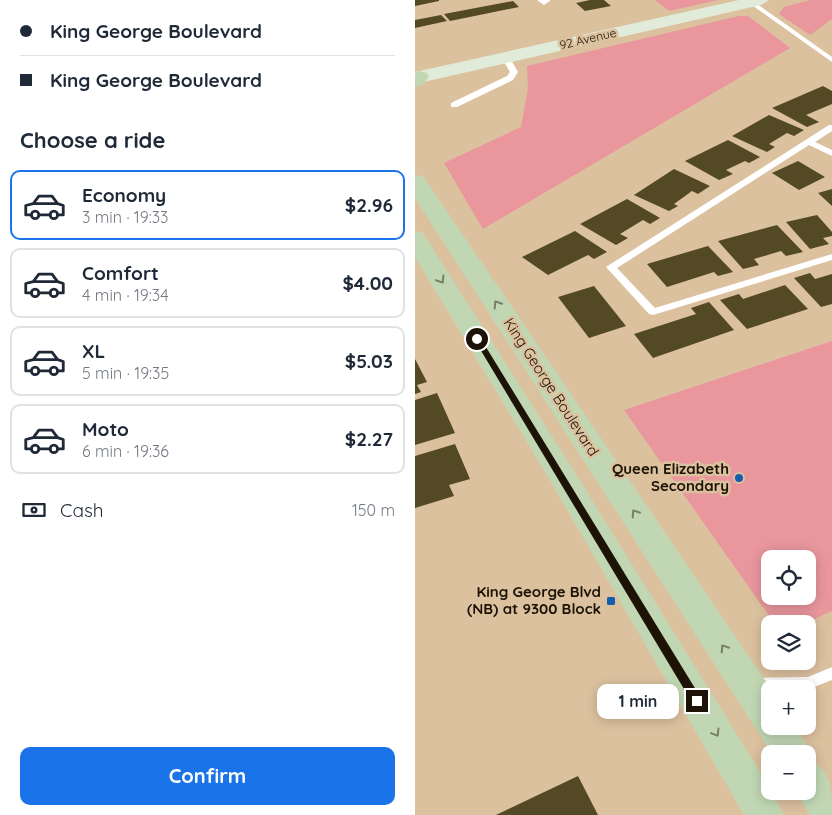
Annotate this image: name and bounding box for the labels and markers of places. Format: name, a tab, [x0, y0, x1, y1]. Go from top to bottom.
place label: Queen Elizabeth Secondary	[612, 459, 729, 495]
marker: Queen Elizabeth Secondary	[733, 472, 745, 484]
place label: King George Blvd (NB) at 9300 Block	[467, 582, 601, 618]
marker: King George Blvd (NB) at 9300 Block	[605, 595, 617, 607]

